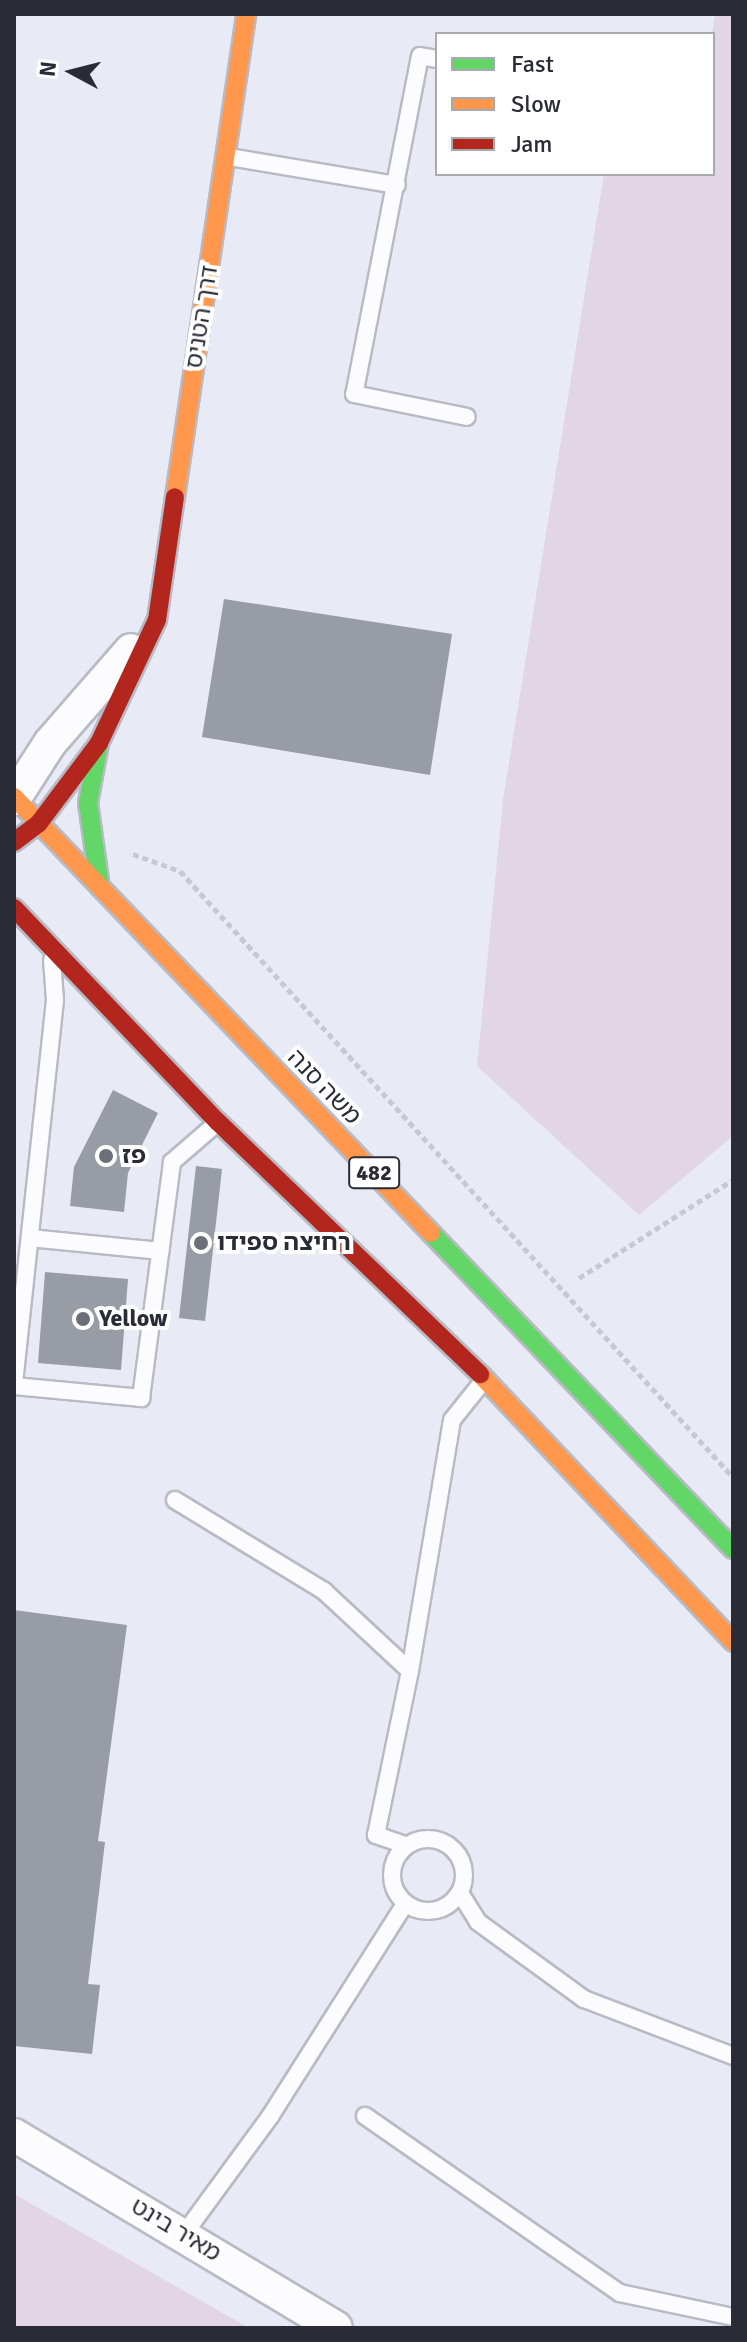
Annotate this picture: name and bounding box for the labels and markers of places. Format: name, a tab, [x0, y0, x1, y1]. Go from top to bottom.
place label: פז	[122, 1142, 146, 1170]
marker: פז	[97, 1147, 115, 1165]
place label: רחיצה ספידו	[217, 1229, 351, 1257]
marker: רחיצה ספידו	[192, 1234, 210, 1252]
place label: Yellow	[99, 1305, 167, 1333]
marker: Yellow	[74, 1310, 92, 1328]

